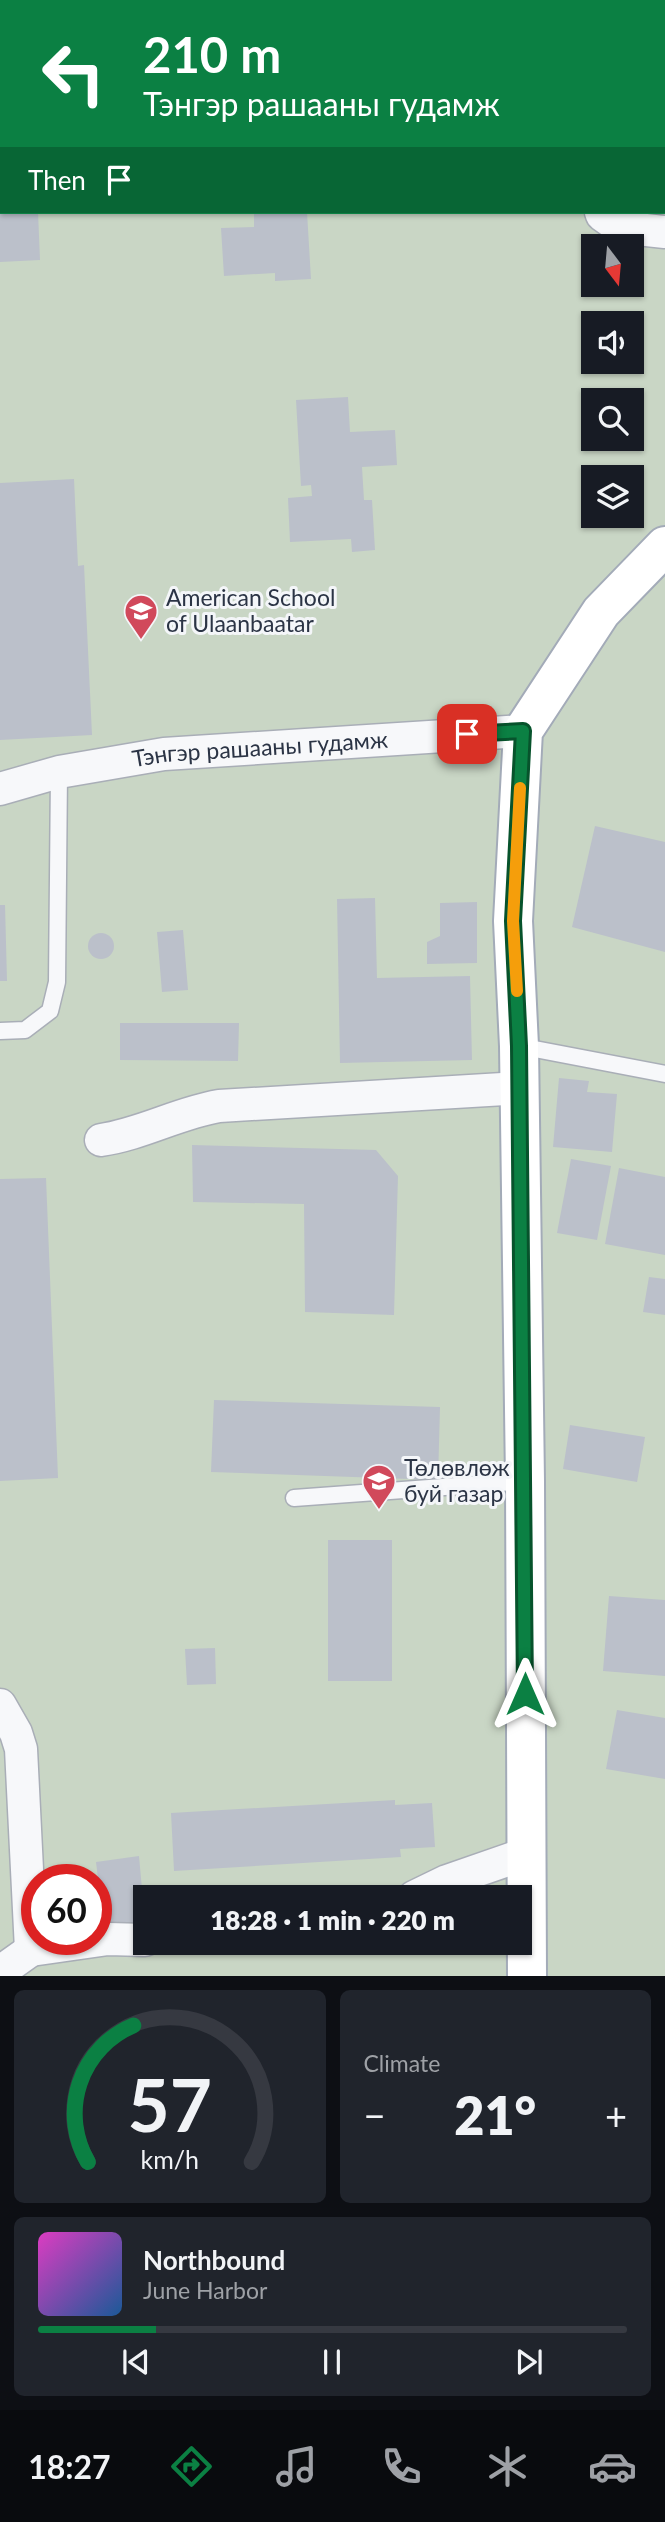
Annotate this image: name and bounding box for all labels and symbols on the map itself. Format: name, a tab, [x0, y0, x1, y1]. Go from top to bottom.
north arrow	[581, 234, 644, 298]
place label: American School of Ulaanbaatar	[166, 583, 335, 637]
school or university icon: American School of Ulaanbaatar	[122, 592, 160, 641]
pin	[437, 704, 497, 764]
street label: Тэнгэр рашааны гудамж	[130, 725, 389, 772]
place label: Төлөвлөж буй газар	[404, 1453, 510, 1507]
school or university icon: Төлөвлөж буй газар	[360, 1462, 398, 1511]
position arrow	[488, 1657, 562, 1731]
speed limit sign: 60	[21, 1864, 112, 1955]

